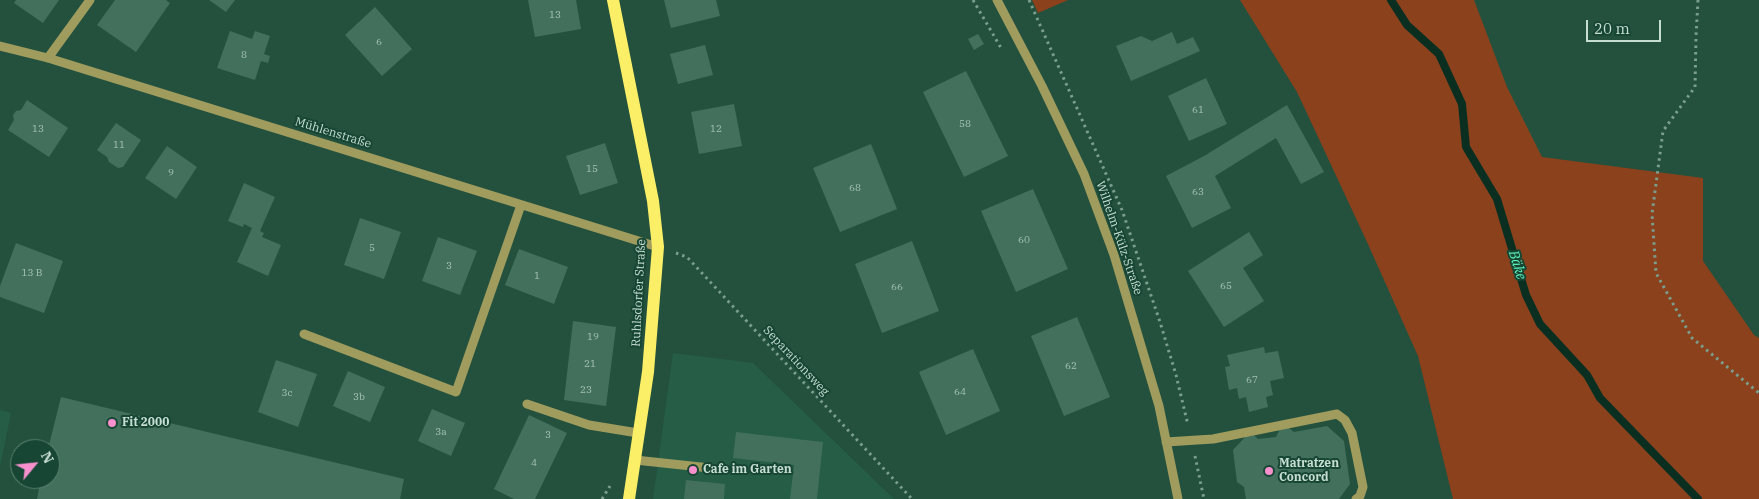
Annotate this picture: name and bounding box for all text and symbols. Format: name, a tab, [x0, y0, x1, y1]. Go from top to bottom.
house number: 13	[549, 9, 561, 21]
scale bar	[1589, 10, 1664, 42]
text: 20 m	[1594, 19, 1630, 38]
house number: 6	[376, 36, 382, 48]
house number: 8	[241, 49, 247, 61]
house number: 61	[1192, 104, 1204, 116]
street label: Mühlenstraße	[293, 115, 373, 151]
house number: 58	[959, 118, 971, 130]
house number: 13	[32, 123, 44, 135]
house number: 12	[710, 123, 722, 135]
house number: 11	[113, 139, 125, 151]
house number: 15	[586, 163, 598, 175]
house number: 9	[168, 167, 174, 179]
street label: Wilhelm-Külz-Straße	[1093, 179, 1145, 297]
house number: 68	[849, 182, 861, 194]
house number: 63	[1192, 186, 1204, 198]
house number: 60	[1018, 234, 1030, 246]
street label: Ruhlsdorfer Straße	[629, 239, 649, 347]
house number: 5	[369, 242, 375, 254]
water label: Bäke	[1505, 248, 1529, 282]
house number: 3	[446, 260, 452, 272]
house number: 13 B	[21, 267, 43, 279]
house number: 1	[534, 270, 540, 282]
house number: 65	[1220, 280, 1232, 292]
house number: 66	[891, 281, 903, 293]
street label: Separationsweg	[760, 323, 832, 399]
house number: 19	[587, 331, 599, 343]
house number: 21	[584, 358, 596, 370]
house number: 62	[1065, 360, 1077, 372]
house number: 67	[1246, 374, 1258, 386]
house number: 23	[580, 384, 592, 396]
house number: 64	[954, 386, 966, 398]
house number: 3c	[281, 387, 293, 399]
house number: 3b	[353, 391, 365, 403]
place label: Fit 2000	[122, 416, 169, 430]
marker: Fit 2000	[106, 417, 118, 429]
house number: 3a	[435, 426, 447, 438]
house number: 3	[545, 429, 551, 441]
north arrow	[10, 439, 60, 489]
text: N	[37, 448, 58, 467]
house number: 4	[531, 457, 537, 469]
place label: Matratzen Concord	[1279, 457, 1339, 485]
place label: Cafe im Garten	[703, 463, 792, 477]
marker: Cafe im Garten	[687, 464, 699, 476]
marker: Matratzen Concord	[1263, 465, 1275, 477]

